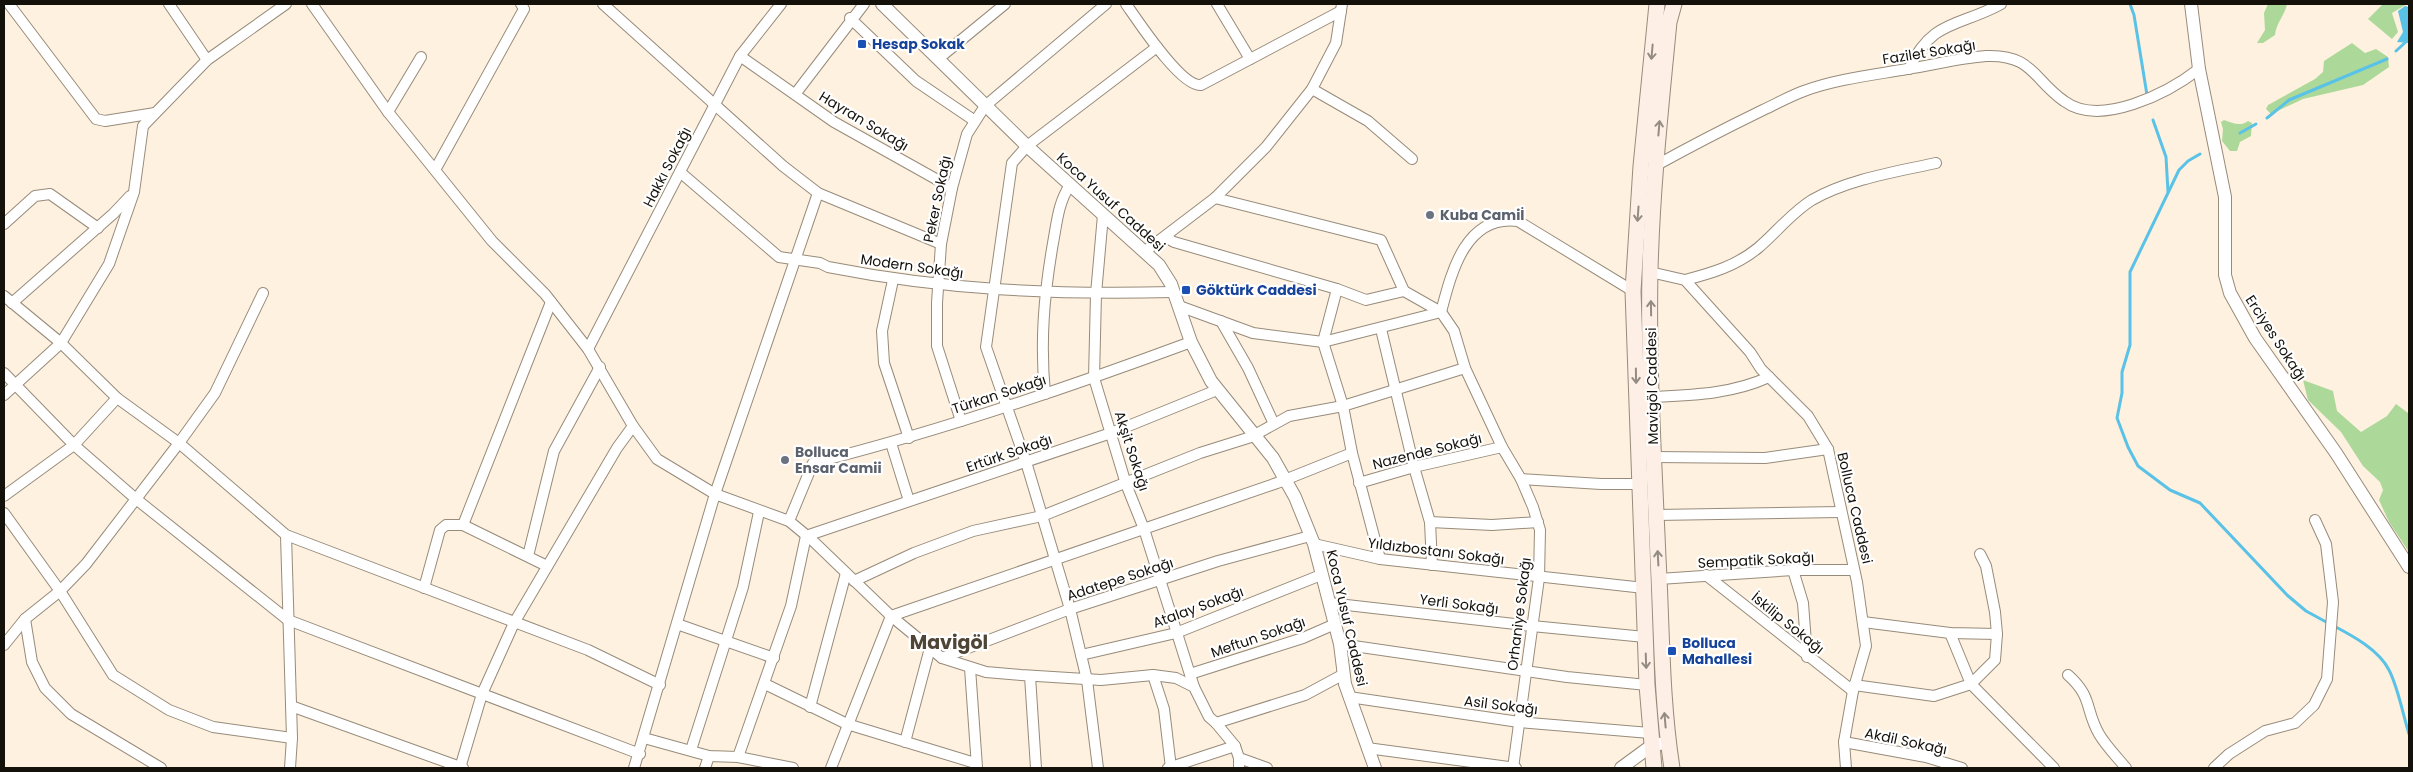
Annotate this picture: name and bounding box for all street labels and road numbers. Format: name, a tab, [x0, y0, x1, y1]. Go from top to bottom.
street label: Fazilet Sokağı	[1881, 35, 1977, 69]
street label: Hayran Sokağı	[815, 86, 913, 156]
street label: Hakkı Sokağı	[638, 123, 696, 211]
street label: Koca Yusuf Caddesi	[1052, 148, 1170, 256]
street label: Peker Sokağı	[918, 154, 956, 244]
street label: Modern Sokağı	[859, 249, 965, 283]
street label: Erciyes Sokağı	[2241, 291, 2311, 385]
street label: Mavigöl Caddesi	[1641, 327, 1663, 445]
street label: Türkan Sokağı	[949, 369, 1049, 419]
street label: Akşit Sokağı	[1110, 408, 1154, 494]
street label: Nazende Sokağı	[1370, 428, 1484, 474]
street label: Ertürk Sokağı	[963, 429, 1055, 477]
street label: Bolluca Caddesi	[1832, 450, 1878, 566]
street label: Yıldızbostanı Sokağı	[1367, 533, 1505, 569]
street label: Sempatik Sokağı	[1697, 547, 1815, 573]
street label: Koca Yusuf Caddesi	[1322, 548, 1372, 688]
street label: Adatepe Sokağı	[1064, 552, 1176, 606]
street label: Orhaniye Sokağı	[1502, 556, 1536, 672]
street label: Atalay Sokağı	[1150, 581, 1246, 633]
street label: İskilip Sokağı	[1747, 587, 1829, 659]
street label: Yerli Sokağı	[1418, 589, 1500, 619]
street label: Meftun Sokağı	[1208, 611, 1308, 663]
street label: Asil Sokağı	[1463, 691, 1539, 719]
street label: Akdil Sokağı	[1863, 723, 1949, 759]

